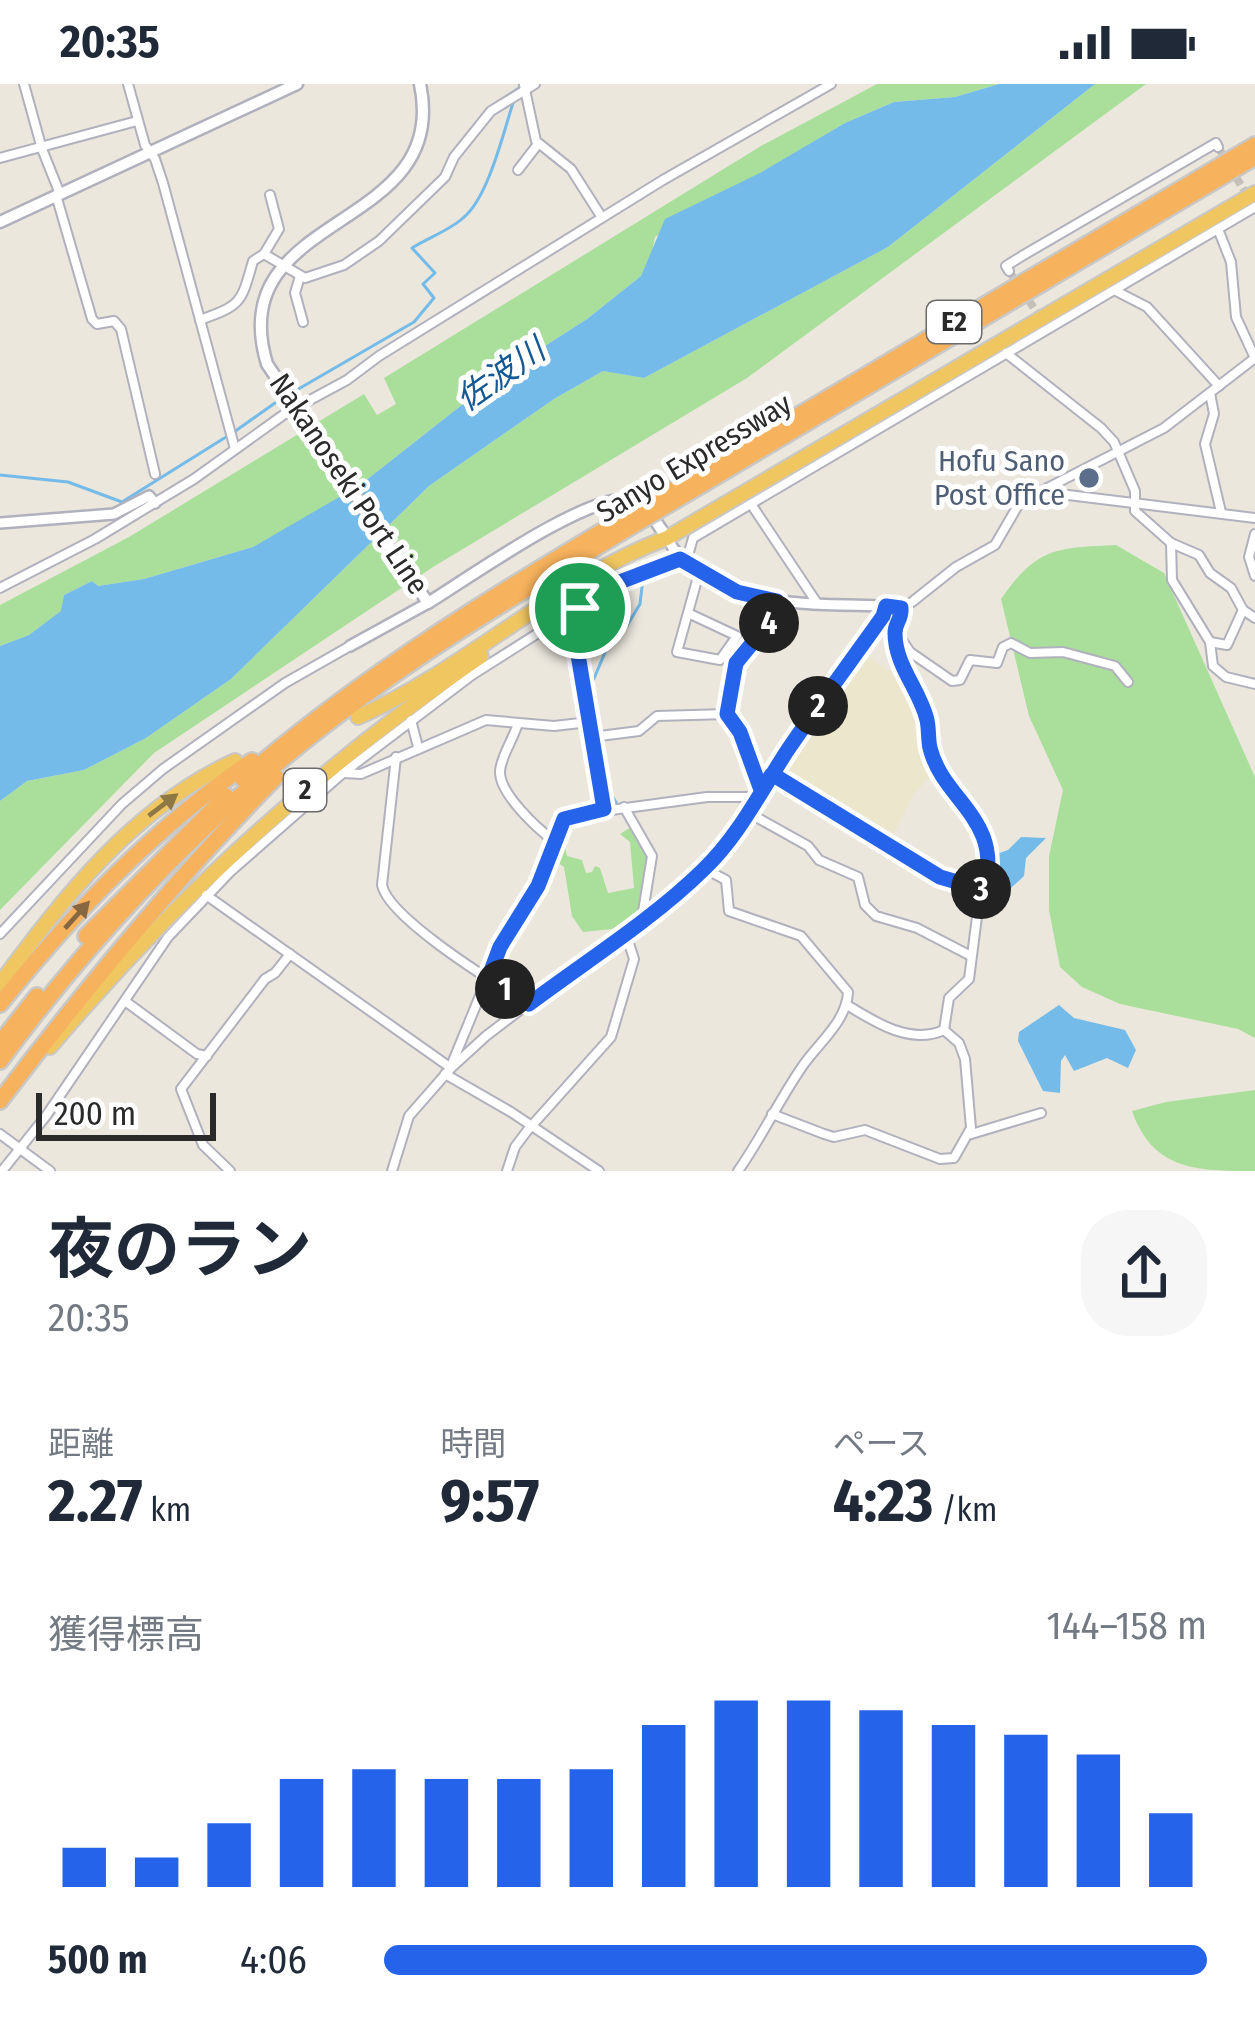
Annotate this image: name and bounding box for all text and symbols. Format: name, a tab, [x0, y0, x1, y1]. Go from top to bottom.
text: 20:35	[60, 15, 160, 69]
road number: E2	[927, 301, 981, 343]
water label: 佐波川	[449, 328, 555, 420]
street label: Nakanoseki Port Line	[262, 367, 436, 601]
street label: Sanyo Expressway	[590, 385, 798, 530]
place label: Hofu Sano Post Office	[934, 443, 1065, 513]
marker: Hofu Sano Post Office	[1076, 465, 1102, 491]
pin	[529, 557, 631, 659]
icon: arrive	[547, 575, 613, 641]
pin: 4	[739, 593, 799, 653]
text: 4	[761, 603, 777, 643]
pin: 2	[788, 676, 848, 736]
text: 2	[810, 686, 826, 726]
road number: 2	[284, 769, 326, 811]
one-way arrow	[147, 793, 178, 817]
pin: 3	[951, 859, 1011, 919]
text: 3	[973, 869, 989, 909]
one-way arrow	[62, 901, 90, 930]
pin: 1	[475, 959, 535, 1019]
text: 1	[498, 969, 512, 1009]
scale bar	[36, 1087, 216, 1140]
text: 200 m	[54, 1094, 136, 1134]
text: 夜のラン	[48, 1210, 312, 1289]
button: share	[1081, 1210, 1207, 1336]
text: 20:35	[48, 1295, 130, 1341]
text: 距離	[48, 1424, 114, 1464]
text: 時間	[440, 1424, 506, 1464]
text: ペース	[833, 1424, 930, 1464]
text: 2.27	[48, 1465, 143, 1537]
text: 9:57	[440, 1465, 539, 1537]
text: 4:23	[833, 1465, 933, 1537]
text: km	[143, 1490, 191, 1530]
text: /km	[933, 1490, 997, 1530]
text: 144–158 m	[1047, 1603, 1207, 1649]
text: 獲得標高	[48, 1612, 204, 1658]
text: 500 m	[48, 1937, 148, 1983]
text: 4:06	[240, 1937, 307, 1983]

